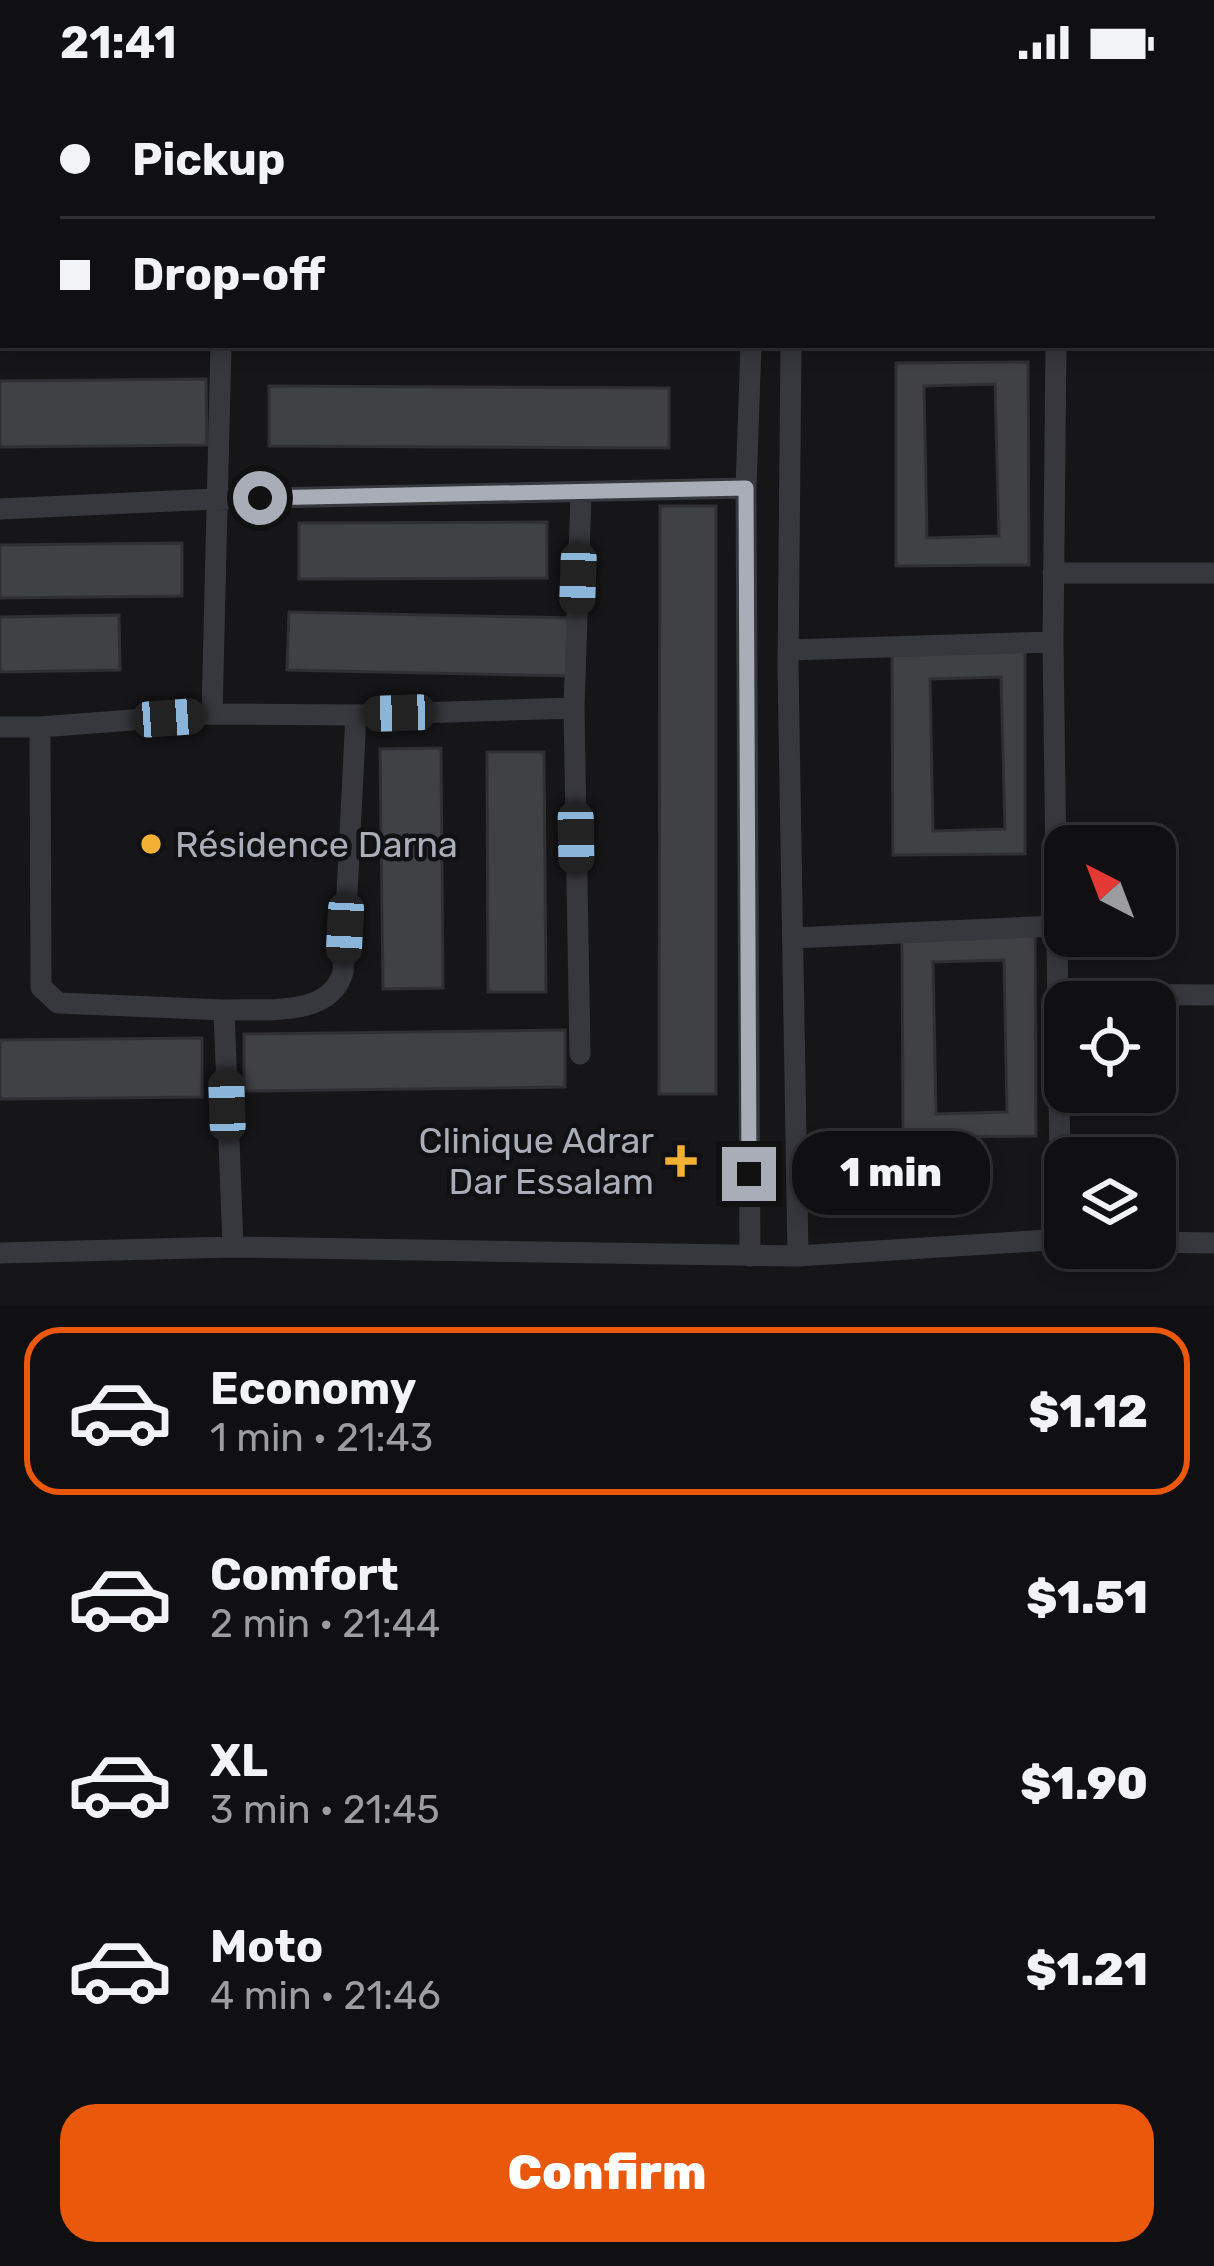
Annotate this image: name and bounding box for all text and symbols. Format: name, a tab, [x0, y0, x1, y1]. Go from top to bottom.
text: 21:41	[60, 16, 177, 69]
text: Pickup	[132, 133, 285, 186]
text: Drop-off	[132, 248, 325, 301]
route start	[233, 471, 287, 525]
car	[559, 542, 597, 616]
car	[362, 694, 436, 732]
car	[132, 698, 206, 738]
car	[557, 802, 595, 874]
place label: Résidence Darna	[175, 823, 458, 866]
north arrow	[1044, 825, 1176, 957]
map controls	[1044, 825, 1176, 1269]
marker: Résidence Darna	[138, 831, 164, 857]
car	[325, 892, 365, 966]
button: locate	[1044, 981, 1176, 1113]
car	[208, 1068, 246, 1142]
place label: Clinique Adrar Dar Essalam	[419, 1119, 654, 1203]
callout: 1 min	[791, 1132, 989, 1216]
button: layers	[1044, 1137, 1176, 1269]
marker: Clinique Adrar Dar Essalam	[665, 1145, 697, 1177]
route end	[722, 1147, 776, 1201]
text: 1 min	[840, 1150, 942, 1196]
icon: car	[66, 1357, 174, 1465]
text: Economy	[210, 1362, 416, 1415]
text: $1.12	[1029, 1385, 1148, 1438]
text: 1 min · 21:43	[210, 1415, 433, 1461]
icon: car	[66, 1543, 174, 1651]
text: Comfort	[210, 1548, 399, 1601]
text: $1.51	[1026, 1571, 1148, 1624]
text: 2 min · 21:44	[210, 1601, 440, 1647]
icon: car	[66, 1729, 174, 1837]
text: XL	[210, 1734, 268, 1787]
text: $1.90	[1020, 1757, 1148, 1810]
text: 3 min · 21:45	[210, 1787, 440, 1833]
icon: car	[66, 1915, 174, 2023]
text: Moto	[210, 1920, 323, 1973]
text: $1.21	[1026, 1943, 1148, 1996]
text: 4 min · 21:46	[210, 1973, 441, 2019]
button: Confirm	[60, 2104, 1154, 2242]

